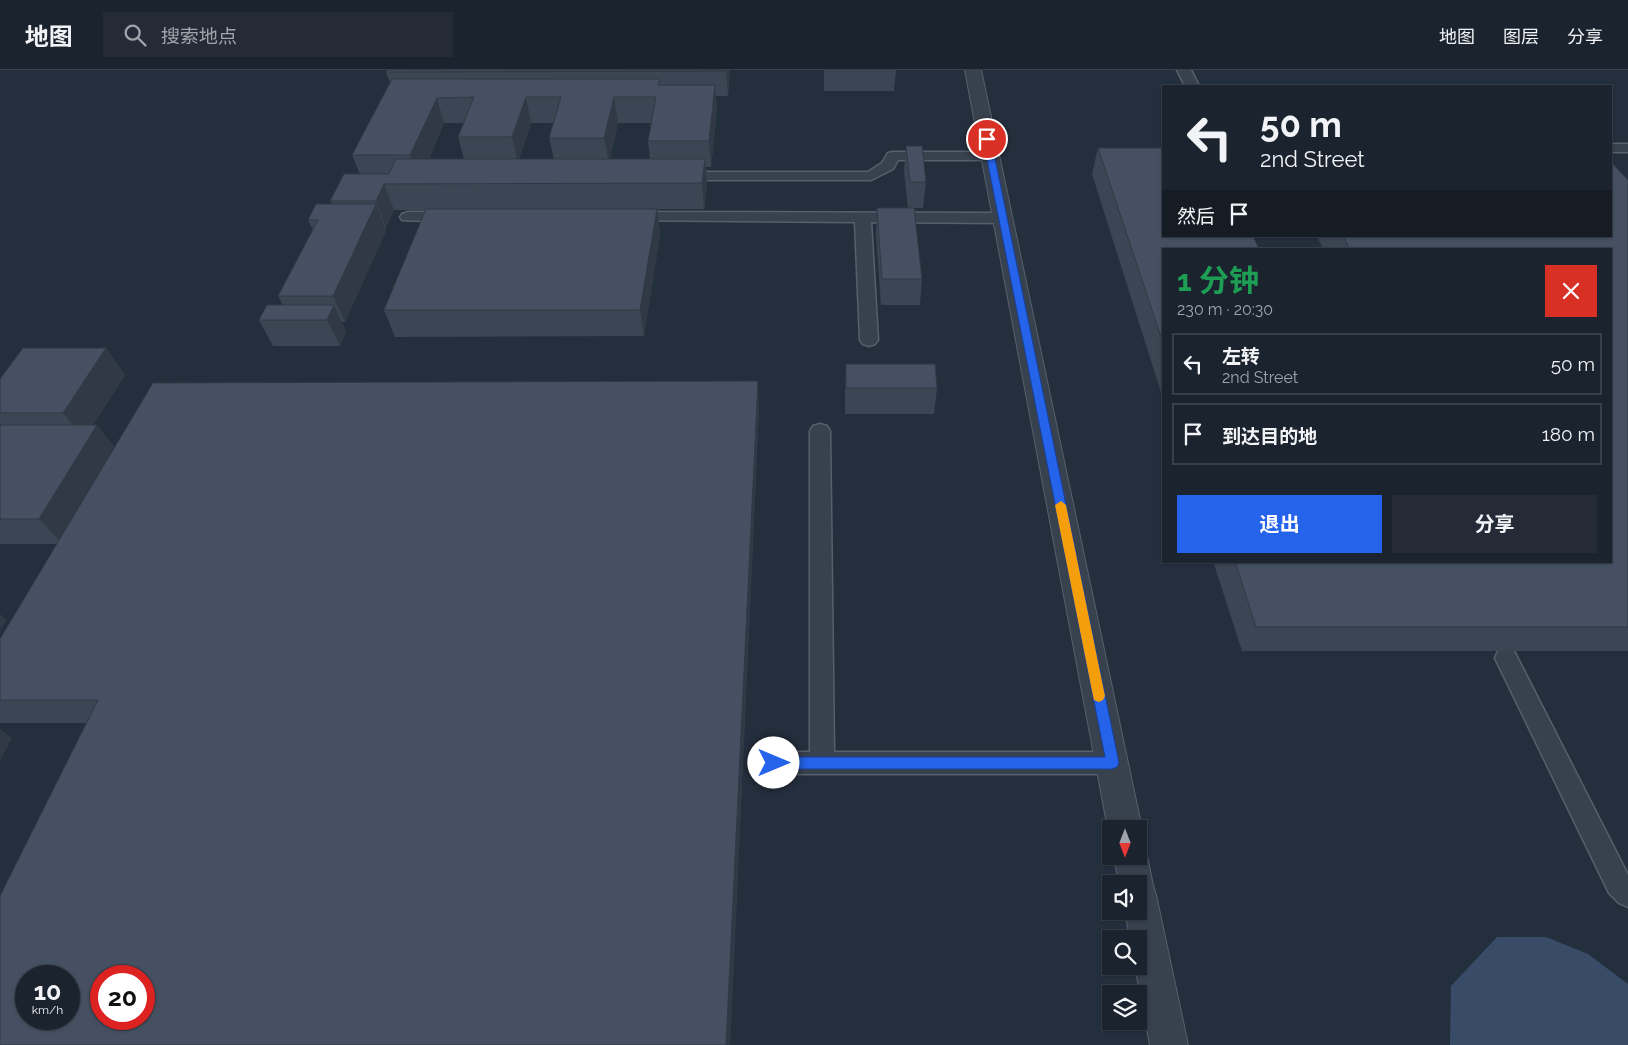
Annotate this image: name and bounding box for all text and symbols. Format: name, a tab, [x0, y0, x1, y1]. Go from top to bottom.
search box	[103, 12, 453, 57]
icon: search	[121, 21, 149, 49]
text: 地图	[25, 22, 73, 51]
text: 搜索地点	[161, 25, 237, 47]
text: 地图	[1439, 26, 1475, 47]
text: 图层	[1503, 26, 1539, 47]
text: 分享	[1567, 26, 1603, 47]
text: 50 m	[1260, 104, 1342, 145]
icon: left	[1177, 105, 1242, 170]
pin	[966, 118, 1008, 160]
icon: arrive	[973, 125, 1001, 153]
text: 2nd Street	[1260, 146, 1365, 172]
icon: arrive	[1225, 200, 1253, 228]
text: 然后	[1177, 205, 1215, 227]
text: 1 分钟	[1177, 263, 1259, 298]
button: close	[1545, 265, 1597, 317]
text: 230 m · 20:30	[1177, 300, 1273, 319]
text: 左转	[1222, 345, 1260, 367]
icon: left	[1179, 350, 1207, 378]
text: 50 m	[1551, 353, 1595, 375]
text: 2nd Street	[1222, 368, 1298, 387]
icon: arrive	[1179, 420, 1207, 448]
text: 180 m	[1542, 423, 1595, 445]
text: 到达目的地	[1222, 425, 1317, 447]
button: 退出	[1177, 495, 1382, 553]
button: 分享	[1392, 495, 1597, 553]
position arrow	[747, 736, 799, 788]
north arrow	[1102, 820, 1148, 865]
map controls	[1102, 820, 1147, 1030]
button: sound	[1102, 875, 1147, 920]
button: search	[1102, 930, 1147, 975]
speed limit sign: 20	[90, 965, 155, 1030]
text: 10	[34, 976, 61, 1006]
button: layers	[1102, 985, 1147, 1030]
text: km/h	[32, 1003, 63, 1017]

